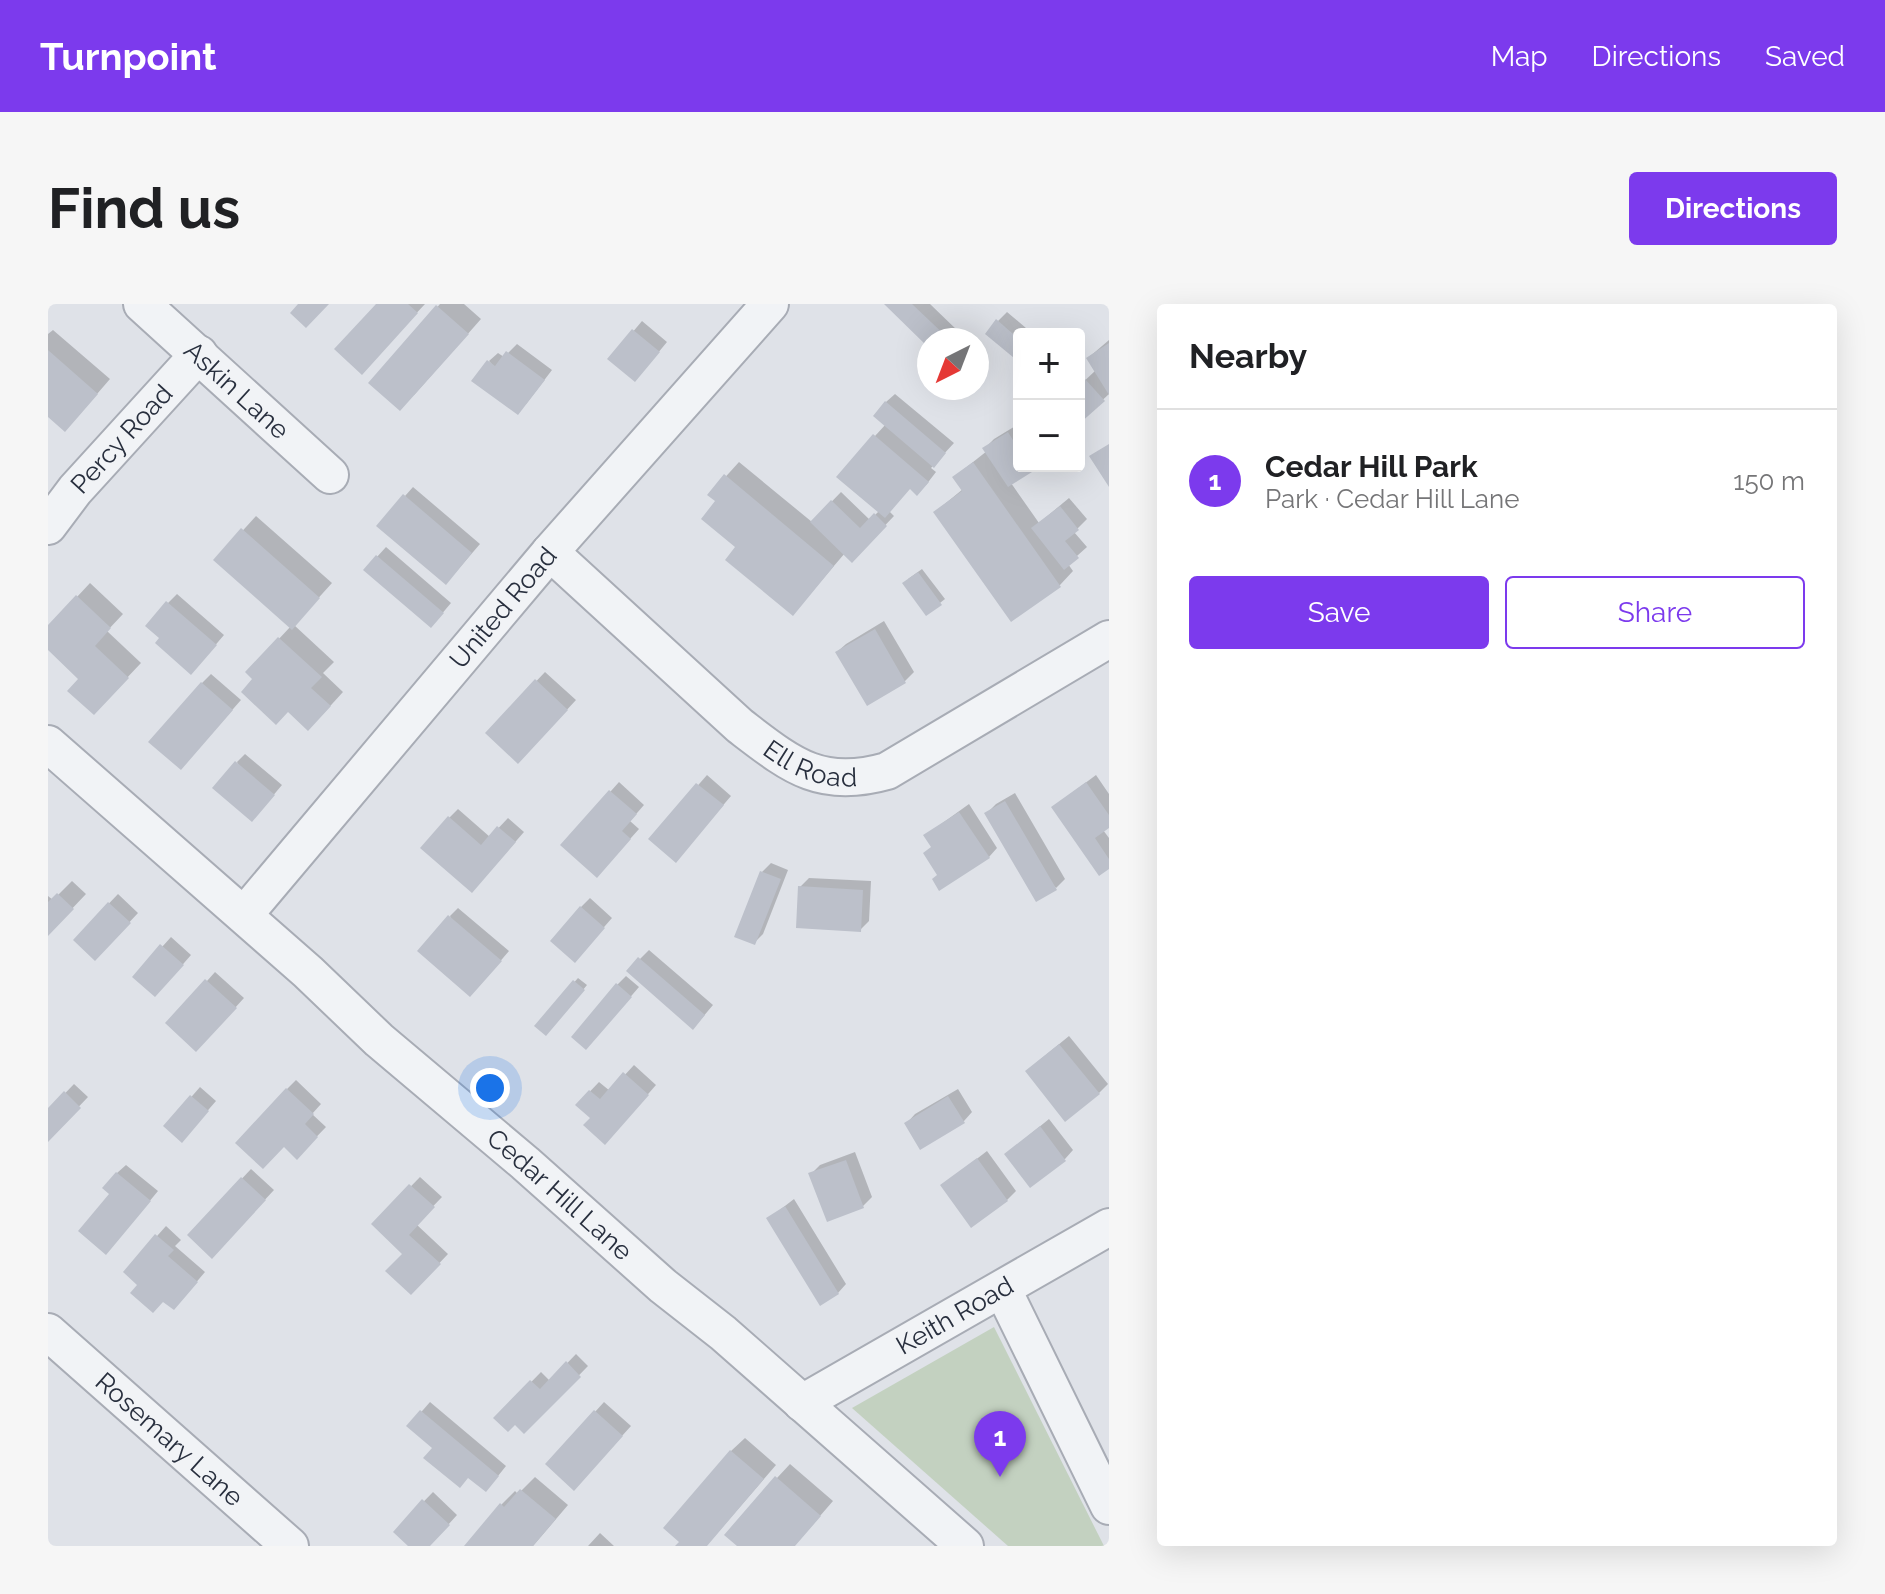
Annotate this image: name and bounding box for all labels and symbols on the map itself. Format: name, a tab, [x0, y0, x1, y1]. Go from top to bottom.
north arrow	[917, 328, 989, 400]
street label: Askin Lane	[178, 335, 295, 445]
street label: Percy Road	[64, 379, 179, 500]
street label: United Road	[444, 541, 563, 674]
street label: Ell Road	[758, 734, 858, 793]
your location	[470, 1068, 510, 1108]
street label: Cedar Hill Lane	[481, 1123, 638, 1266]
street label: Keith Road	[891, 1270, 1018, 1361]
street label: Rosemary Lane	[89, 1366, 249, 1512]
pin: 1	[974, 1411, 1026, 1477]

